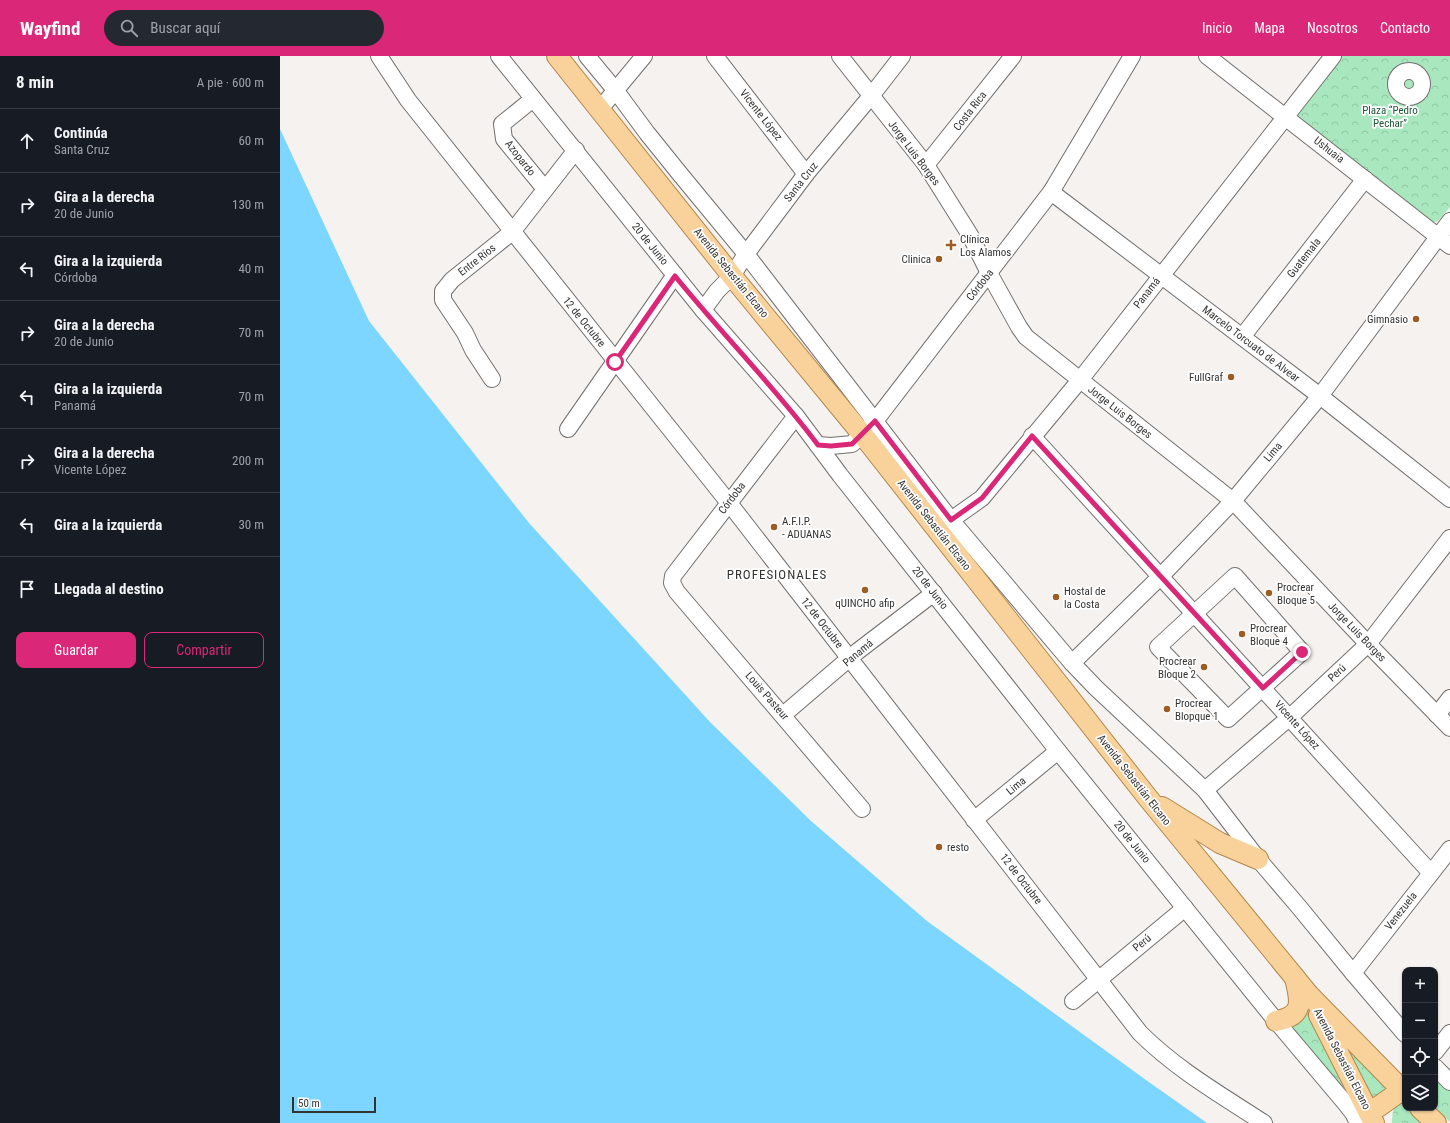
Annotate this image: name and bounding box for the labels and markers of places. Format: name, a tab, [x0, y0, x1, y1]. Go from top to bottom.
place label: Clínica Los Alamos	[960, 233, 1011, 259]
marker: Clínica Los Alamos	[945, 239, 957, 251]
place label: Clinica	[902, 253, 931, 266]
marker: Clinica	[934, 254, 944, 264]
place label: Gimnasio	[1367, 313, 1408, 326]
marker: Gimnasio	[1411, 314, 1421, 324]
place label: FullGraf	[1189, 371, 1224, 384]
marker: FullGraf	[1226, 372, 1236, 382]
place label: A.F.I.P. - ADUANAS	[782, 515, 832, 541]
marker: A.F.I.P. - ADUANAS	[769, 522, 779, 532]
place label: Procrear Bloque 5	[1277, 581, 1315, 607]
marker: qUINCHO afip	[860, 585, 870, 595]
place label: Hostal de la Costa	[1064, 585, 1106, 611]
marker: Procrear Bloque 5	[1264, 588, 1274, 598]
marker: Hostal de la Costa	[1051, 592, 1061, 602]
place label: qUINCHO afip	[835, 597, 895, 610]
place label: Procrear Bloque 4	[1250, 622, 1289, 648]
marker: Procrear Bloque 4	[1237, 629, 1247, 639]
place label: Procrear Bloque 2	[1158, 655, 1197, 681]
marker: Procrear Bloque 2	[1199, 662, 1209, 672]
place label: Procrear Blopque 1	[1175, 697, 1218, 723]
marker: Procrear Blopque 1	[1162, 704, 1172, 714]
place label: resto	[947, 841, 970, 854]
marker: resto	[934, 842, 944, 852]

